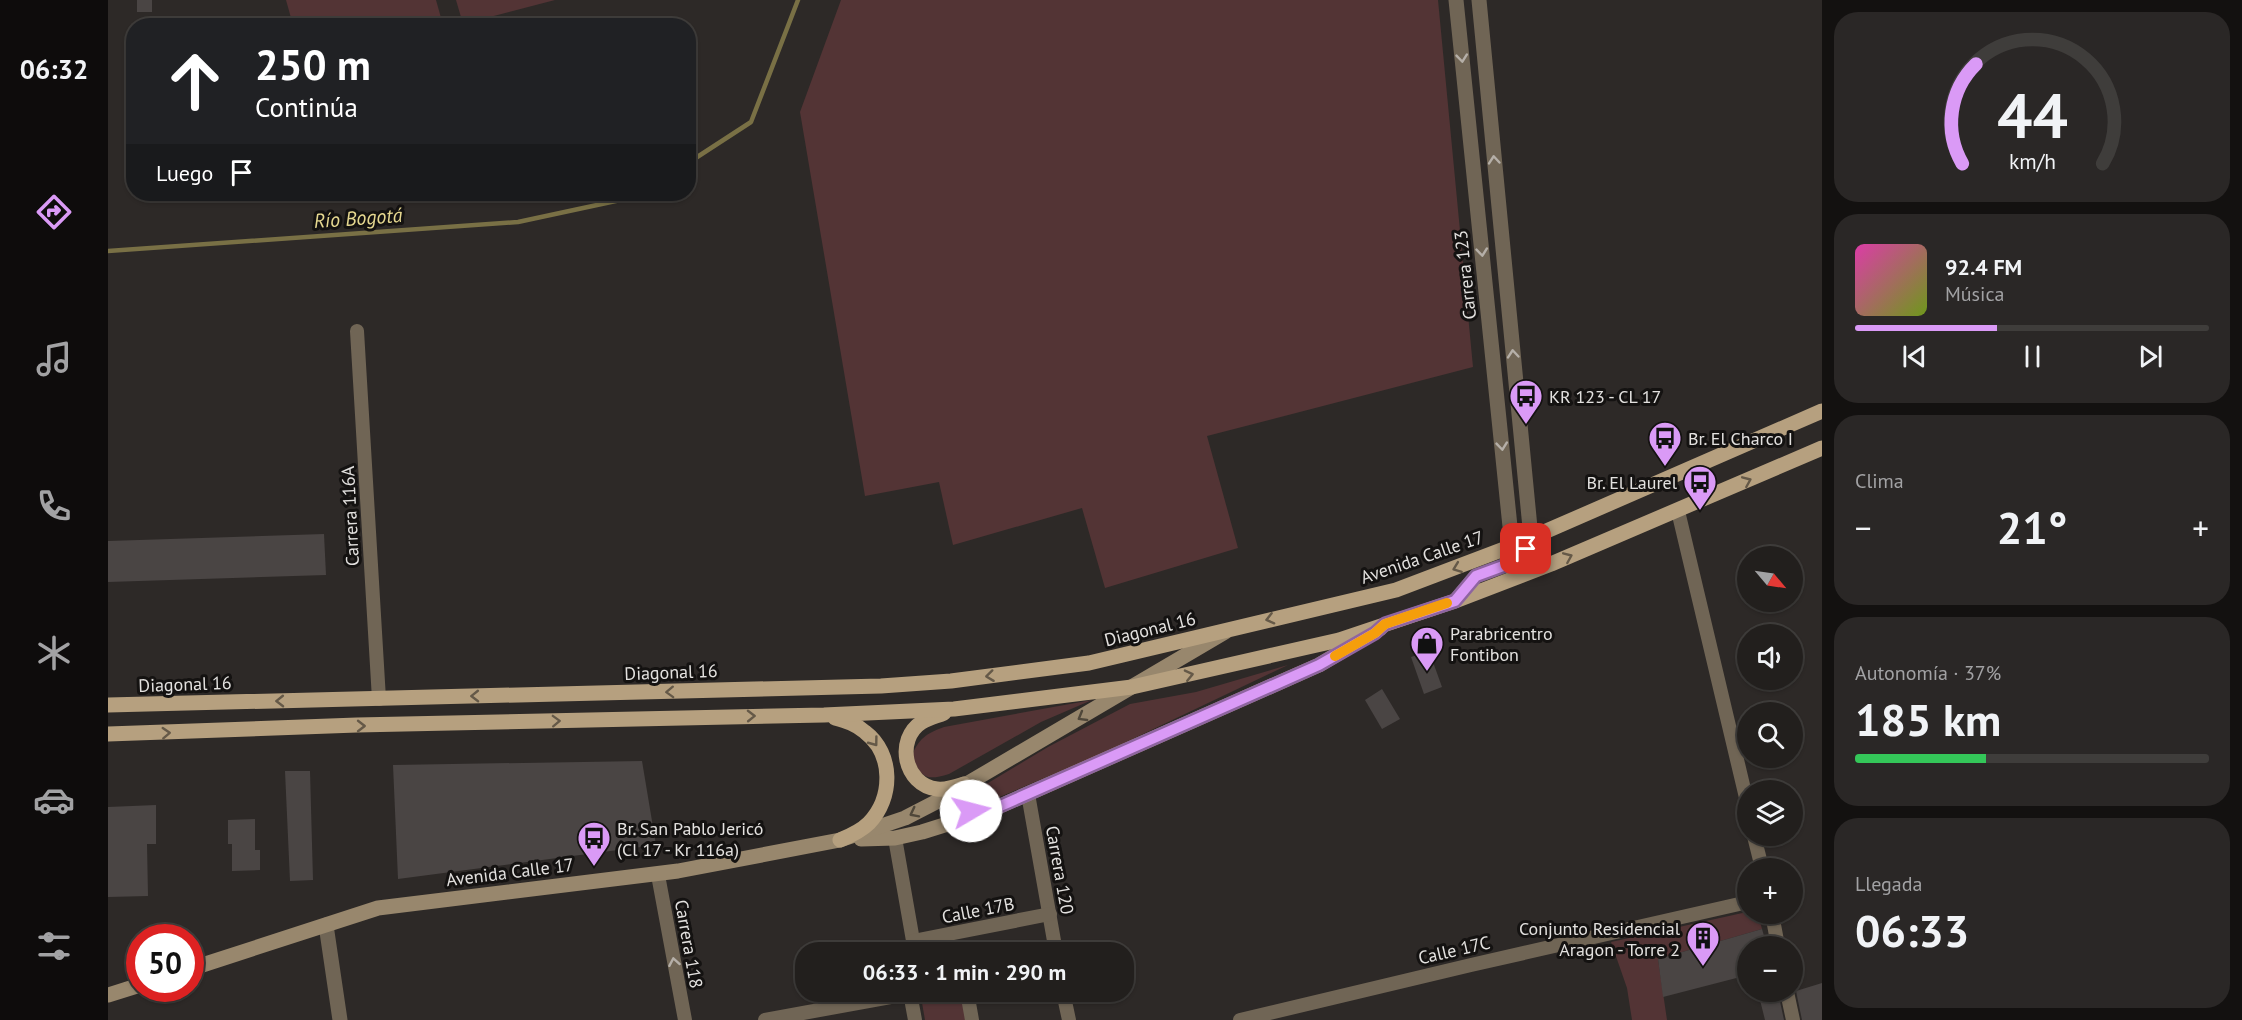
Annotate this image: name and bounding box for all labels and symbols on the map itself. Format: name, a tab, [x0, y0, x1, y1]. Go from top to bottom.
one-way arrow	[1455, 54, 1468, 63]
one-way arrow	[1488, 155, 1501, 165]
water label: Río Bogotá	[313, 202, 403, 234]
street label: Carrera 123	[1449, 229, 1481, 321]
one-way arrow	[1475, 248, 1488, 257]
one-way arrow	[1507, 350, 1520, 359]
bus stop icon: KR 123 - CL 17	[1508, 378, 1544, 425]
place label: KR 123 - CL 17	[1549, 385, 1661, 408]
bus stop icon: Br. El Charco I	[1647, 420, 1683, 467]
place label: Br. El Charco I	[1688, 427, 1793, 450]
one-way arrow	[1495, 442, 1507, 451]
bus stop icon: Br. El Laurel	[1682, 464, 1718, 511]
street label: Carrera 116A	[336, 465, 364, 567]
place label: Br. El Laurel	[1586, 471, 1678, 494]
one-way arrow	[1741, 476, 1752, 488]
pin	[1500, 523, 1551, 574]
street label: Avenida Calle 17	[1357, 525, 1487, 589]
north arrow	[1737, 546, 1803, 612]
one-way arrow	[1562, 552, 1573, 564]
one-way arrow	[1452, 560, 1463, 573]
street label: Diagonal 16	[1102, 607, 1198, 651]
one-way arrow	[1265, 612, 1275, 624]
place label: Parabricentro Fontibon	[1450, 622, 1553, 666]
shop icon: Parabricentro Fontibon	[1409, 625, 1445, 672]
street label: Diagonal 16	[624, 659, 718, 685]
one-way arrow	[986, 669, 995, 682]
one-way arrow	[1184, 669, 1194, 682]
street label: Diagonal 16	[138, 671, 232, 697]
one-way arrow	[665, 685, 674, 698]
one-way arrow	[470, 690, 479, 703]
one-way arrow	[275, 695, 284, 707]
one-way arrow	[1078, 709, 1088, 721]
one-way arrow	[747, 710, 756, 722]
one-way arrow	[552, 714, 561, 727]
one-way arrow	[357, 720, 366, 732]
one-way arrow	[162, 726, 171, 739]
one-way arrow	[866, 735, 877, 746]
position arrow	[939, 779, 1003, 843]
one-way arrow	[910, 806, 920, 817]
place label: Br. San Pablo Jericó (Cl 17 - Kr 116a)	[617, 817, 763, 861]
bus stop icon: Br. San Pablo Jericó (Cl 17 - Kr 116a)	[576, 820, 612, 867]
street label: Carrera 120	[1041, 824, 1079, 916]
street label: Avenida Calle 17	[445, 853, 575, 891]
street label: Calle 17B	[940, 892, 1016, 928]
street label: Carrera 118	[670, 898, 708, 990]
place label: Conjunto Residencial Aragon - Torre 2	[1519, 917, 1681, 961]
building icon: Conjunto Residencial Aragon - Torre 2	[1685, 920, 1721, 967]
speed limit sign: 50	[126, 924, 204, 1002]
street label: Calle 17C	[1416, 931, 1492, 969]
one-way arrow	[668, 958, 681, 968]

